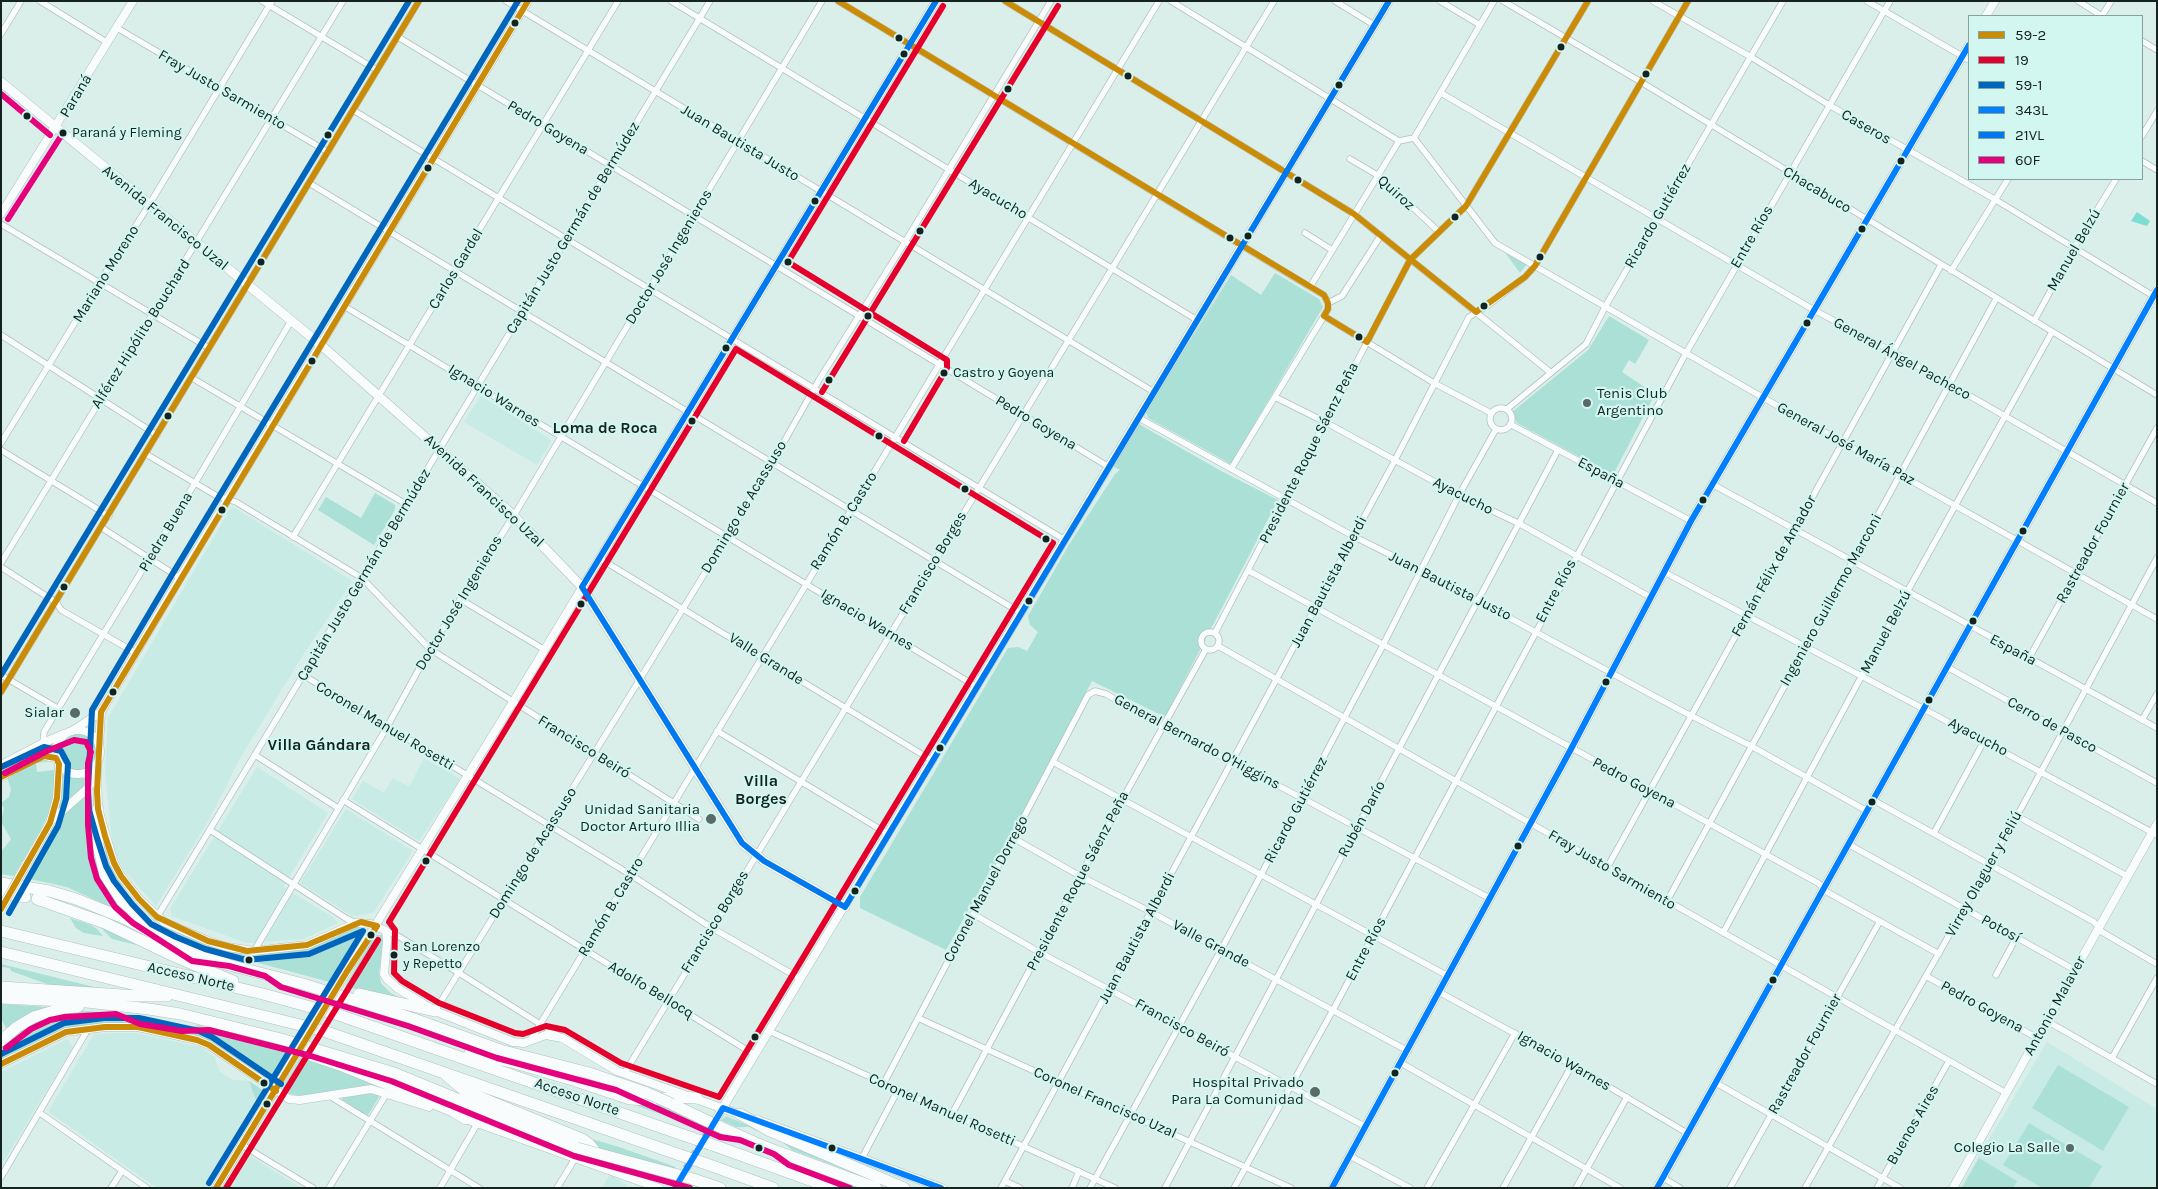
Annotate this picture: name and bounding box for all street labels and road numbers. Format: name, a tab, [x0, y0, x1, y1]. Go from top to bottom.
street label: Fray Justo Sarmiento	[155, 46, 289, 134]
street label: Paraná	[56, 71, 96, 121]
street label: Pedro Goyena	[504, 97, 592, 159]
street label: Juan Bautista Justo	[678, 101, 802, 185]
street label: Caseros	[1838, 106, 1894, 148]
street label: Capitán Justo Germán de Bermúdez	[502, 118, 644, 338]
street label: Ricardo Gutiérrez	[1621, 160, 1695, 272]
street label: Avenida Francisco Uzal	[98, 162, 232, 274]
street label: Chacabuco	[1780, 163, 1854, 217]
street label: Quiroz	[1374, 172, 1418, 214]
street label: Ayacucho	[965, 174, 1031, 224]
street label: Doctor José Ingenieros	[622, 186, 716, 328]
street label: Entre Ríos	[1727, 202, 1777, 272]
street label: Manuel Belzú	[2043, 206, 2105, 294]
street label: Mariano Moreno	[69, 222, 143, 326]
street label: Carlos Gardel	[425, 225, 487, 313]
street label: Alférez Hipólito Bouchard	[88, 256, 194, 412]
street label: General Ángel Pacheco	[1830, 314, 1974, 404]
street label: Presidente Roque Sáenz Peña	[1255, 359, 1363, 547]
street label: Ignacio Warnes	[445, 360, 543, 432]
street label: Pedro Goyena	[992, 392, 1080, 454]
street label: General José María Paz	[1774, 398, 1918, 490]
street label: Avenida Francisco Uzal	[420, 431, 548, 551]
street label: Domingo de Acassuso	[697, 437, 791, 577]
street label: España	[1574, 453, 1628, 493]
street label: Capitán Justo Germán de Bermúdez	[293, 465, 435, 685]
street label: Ramón B. Castro	[807, 469, 881, 573]
street label: Ayacucho	[1430, 473, 1496, 519]
street label: Rastreador Fournier	[2052, 480, 2134, 606]
street label: Piedra Buena	[135, 489, 197, 575]
street label: Fernán Félix de Amador	[1728, 492, 1820, 640]
street label: Francisco Borges	[895, 508, 971, 618]
street label: Ingeniero Guillermo Marconi	[1776, 511, 1886, 689]
street label: Juan Bautista Alberdi	[1287, 513, 1371, 651]
street label: Doctor José Ingenieros	[412, 532, 506, 674]
street label: Juan Bautista Justo	[1386, 547, 1514, 625]
street label: Entre Ríos	[1532, 556, 1580, 626]
street label: Ignacio Warnes	[817, 585, 917, 655]
street label: Manuel Belzú	[1856, 587, 1916, 677]
street label: Valle Grande	[725, 629, 807, 689]
street label: España	[1986, 630, 2040, 670]
street label: Coronel Manuel Rosetti	[312, 677, 458, 775]
street label: General Bernardo O'Higgins	[1111, 690, 1283, 794]
street label: Cerro de Pasco	[2004, 693, 2100, 757]
street label: Francisco Beiró	[535, 711, 633, 783]
street label: Ayacucho	[1945, 714, 2011, 760]
street label: Pedro Goyena	[1589, 753, 1679, 813]
street label: Ricardo Gutiérrez	[1260, 754, 1332, 866]
street label: Rubén Darío	[1334, 778, 1390, 860]
street label: Domingo de Acassuso	[485, 784, 581, 922]
street label: Presidente Roque Sáenz Peña	[1023, 788, 1133, 974]
street label: Virrey Olaguer y Feliú	[1942, 808, 2026, 940]
street label: Coronel Manuel Dorrego	[940, 813, 1032, 965]
street label: Fray Justo Sarmiento	[1545, 826, 1679, 914]
street label: Ramón B. Castro	[574, 854, 648, 960]
street label: Francisco Borges	[677, 867, 753, 977]
street label: Juan Bautista Alberdi	[1095, 869, 1179, 1007]
street label: Potosí	[1978, 911, 2024, 947]
street label: Entre Ríos	[1342, 914, 1390, 984]
street label: Valle Grande	[1169, 916, 1253, 972]
street label: Antonio Malaver	[2020, 953, 2090, 1059]
street label: Adolfo Bellocq	[605, 957, 697, 1023]
street label: Acceso Norte	[146, 958, 236, 996]
street label: Pedro Goyena	[1937, 977, 2027, 1037]
street label: Rastreador Fournier	[1764, 991, 1846, 1117]
street label: Francisco Beiró	[1132, 995, 1232, 1061]
street label: Ignacio Warnes	[1514, 1027, 1614, 1095]
street label: Coronel Francisco Uzal	[1031, 1063, 1179, 1143]
street label: Coronel Manuel Rosetti	[866, 1069, 1018, 1151]
street label: Acceso Norte	[532, 1074, 622, 1120]
street label: Buenos Aires	[1883, 1082, 1943, 1168]

